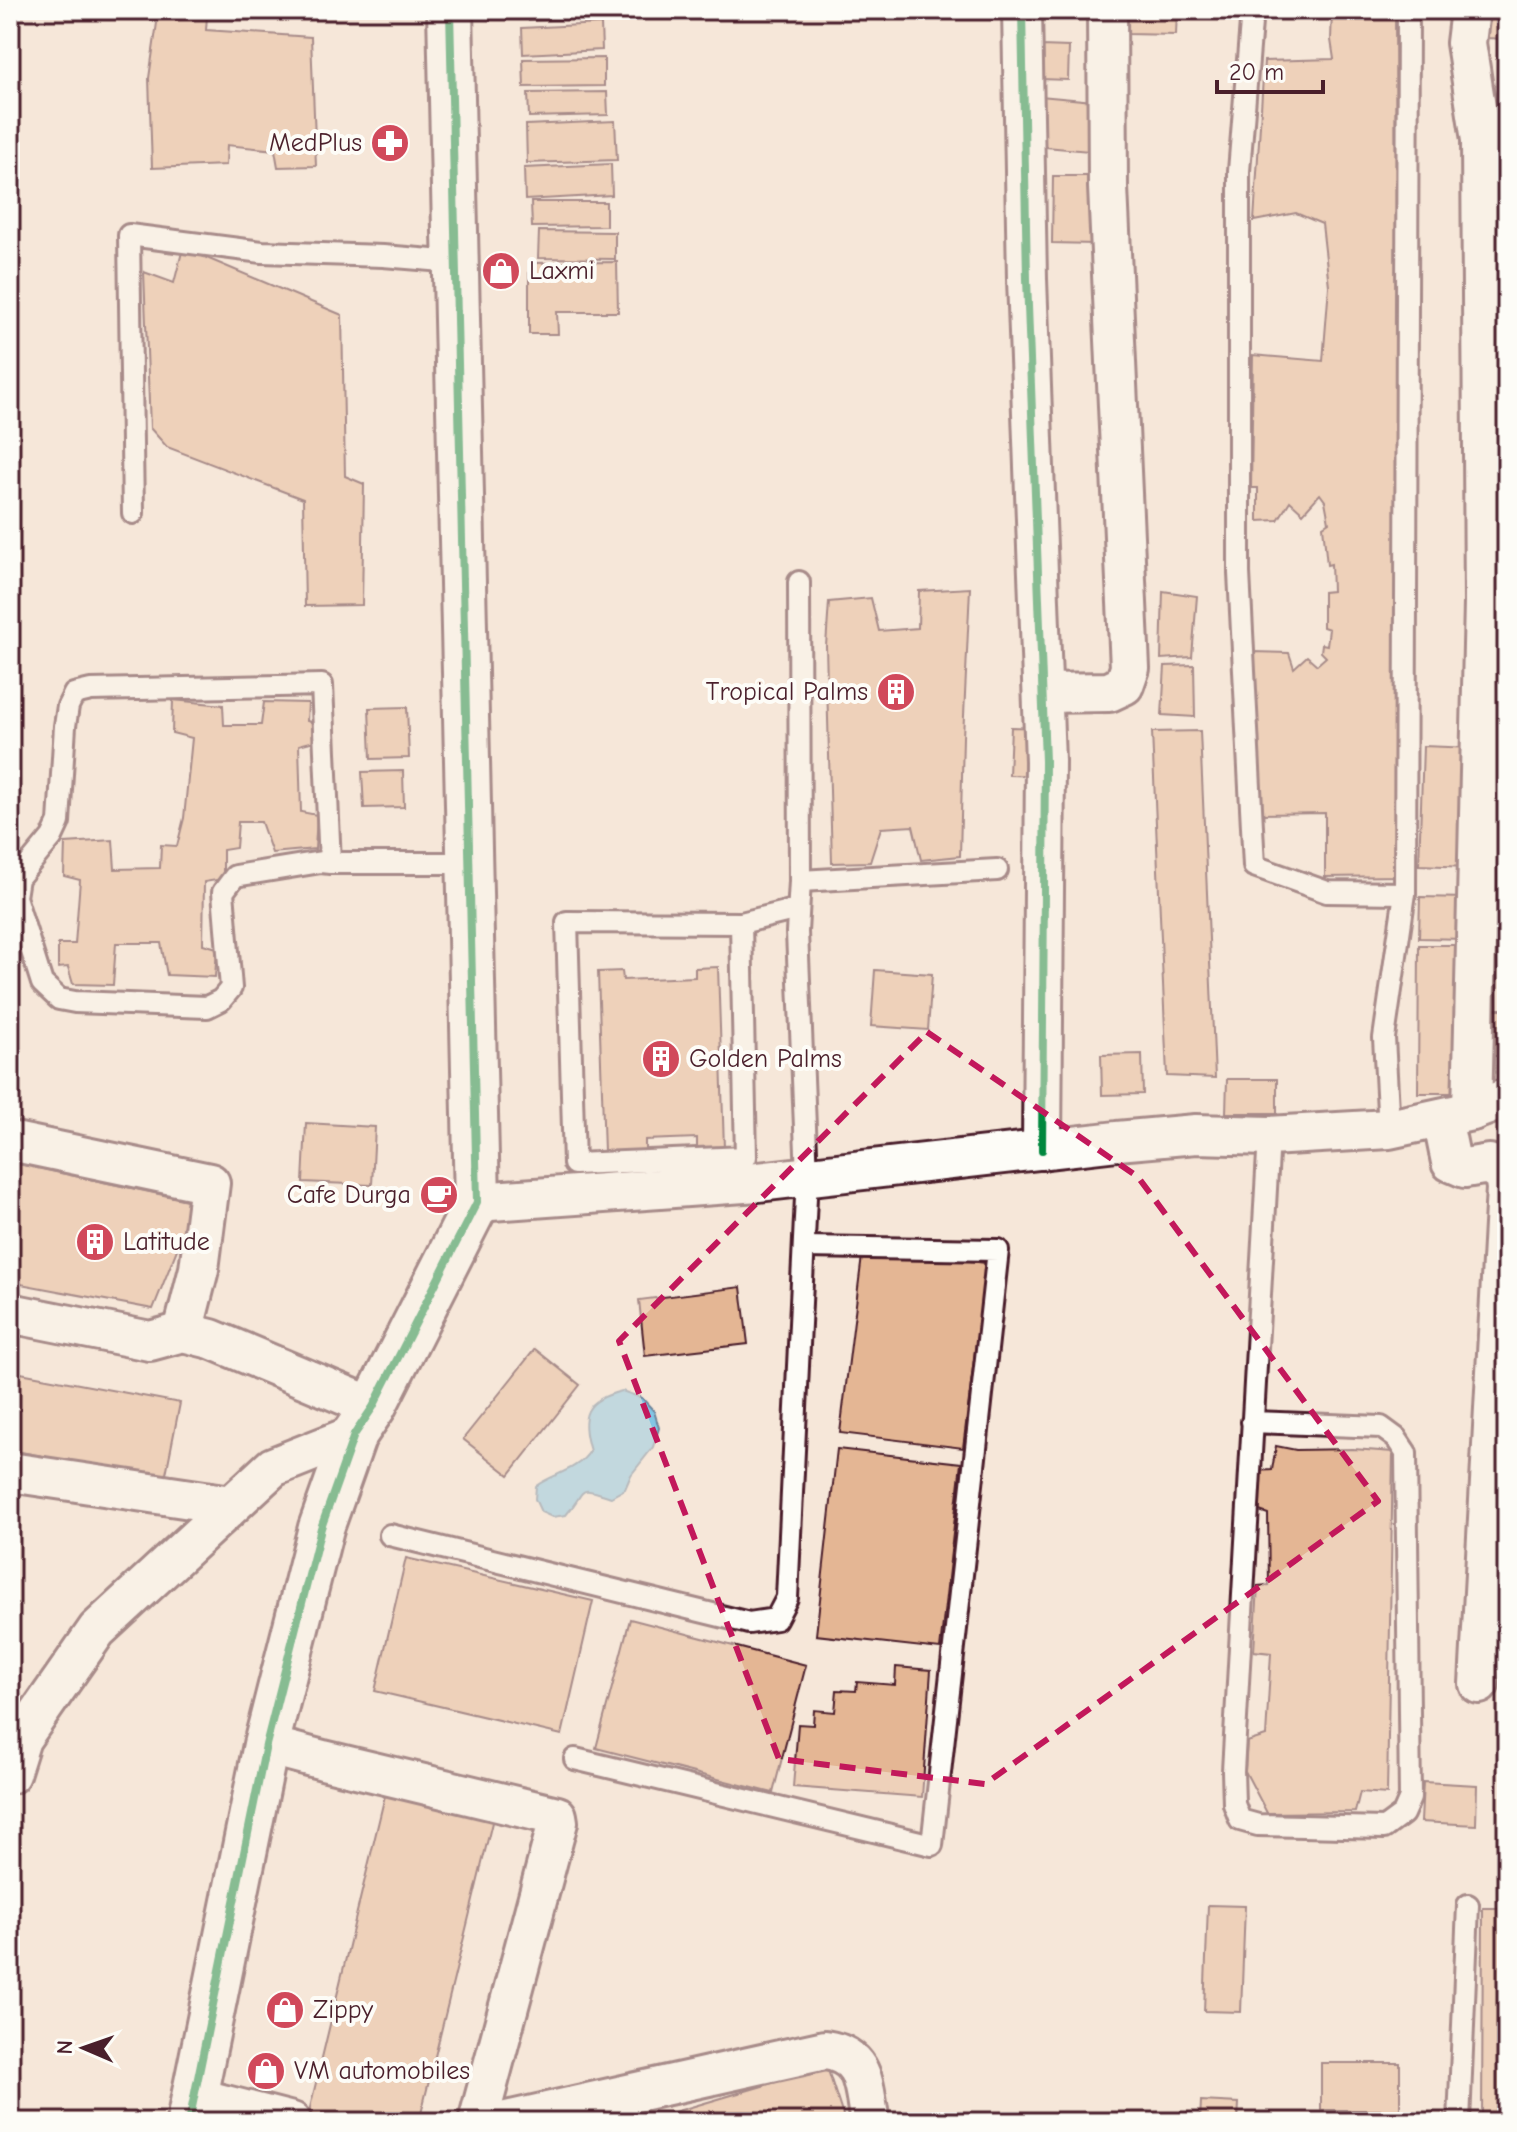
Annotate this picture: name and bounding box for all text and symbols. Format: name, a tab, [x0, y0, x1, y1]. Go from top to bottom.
scale bar	[1217, 44, 1323, 94]
text: 20 m	[1229, 58, 1284, 86]
pharmacy icon: MedPlus	[369, 122, 411, 164]
place label: MedPlus	[269, 128, 362, 158]
shop icon: Laxmi	[480, 250, 522, 292]
place label: Laxmi	[529, 256, 595, 286]
building icon: Tropical Palms	[875, 671, 917, 713]
place label: Tropical Palms	[706, 677, 868, 707]
building icon: Golden Palms	[640, 1038, 682, 1080]
place label: Golden Palms	[689, 1044, 842, 1074]
cafe icon: Cafe Durga	[418, 1174, 460, 1216]
place label: Cafe Durga	[287, 1180, 411, 1210]
building icon: Latitude	[74, 1221, 116, 1263]
place label: Latitude	[123, 1227, 210, 1257]
shop icon: Zippy	[264, 1989, 306, 2031]
place label: Zippy	[313, 1995, 374, 2025]
north arrow	[44, 2008, 124, 2088]
text: N	[52, 2040, 78, 2055]
shop icon: VM automobiles	[245, 2050, 287, 2092]
place label: VM automobiles	[294, 2056, 470, 2086]

